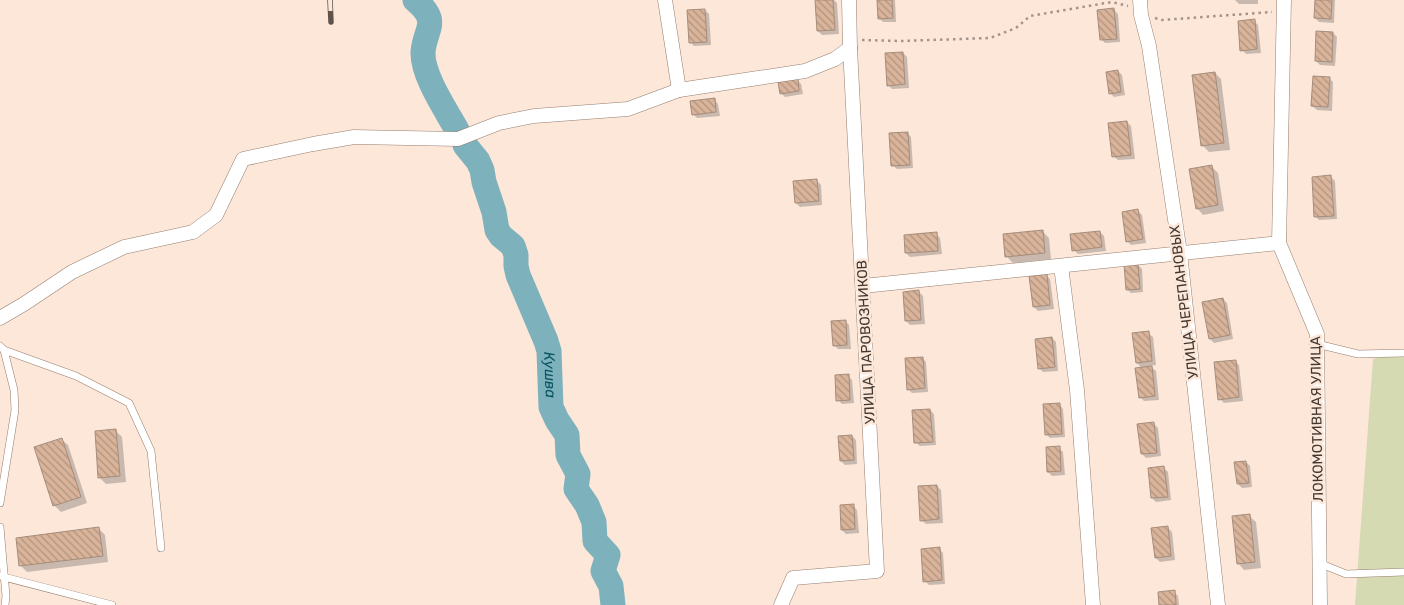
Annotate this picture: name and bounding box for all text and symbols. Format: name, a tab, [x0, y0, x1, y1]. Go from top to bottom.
street label: УЛИЦА ЧЕРЕПАНОВЫХ	[1166, 224, 1202, 380]
street label: УЛИЦА ПАРОВОЗНИКОВ	[853, 260, 879, 424]
street label: ЛОКОМОТИВНАЯ УЛИЦА	[1307, 336, 1327, 502]
water label: Кушва	[540, 351, 560, 399]

